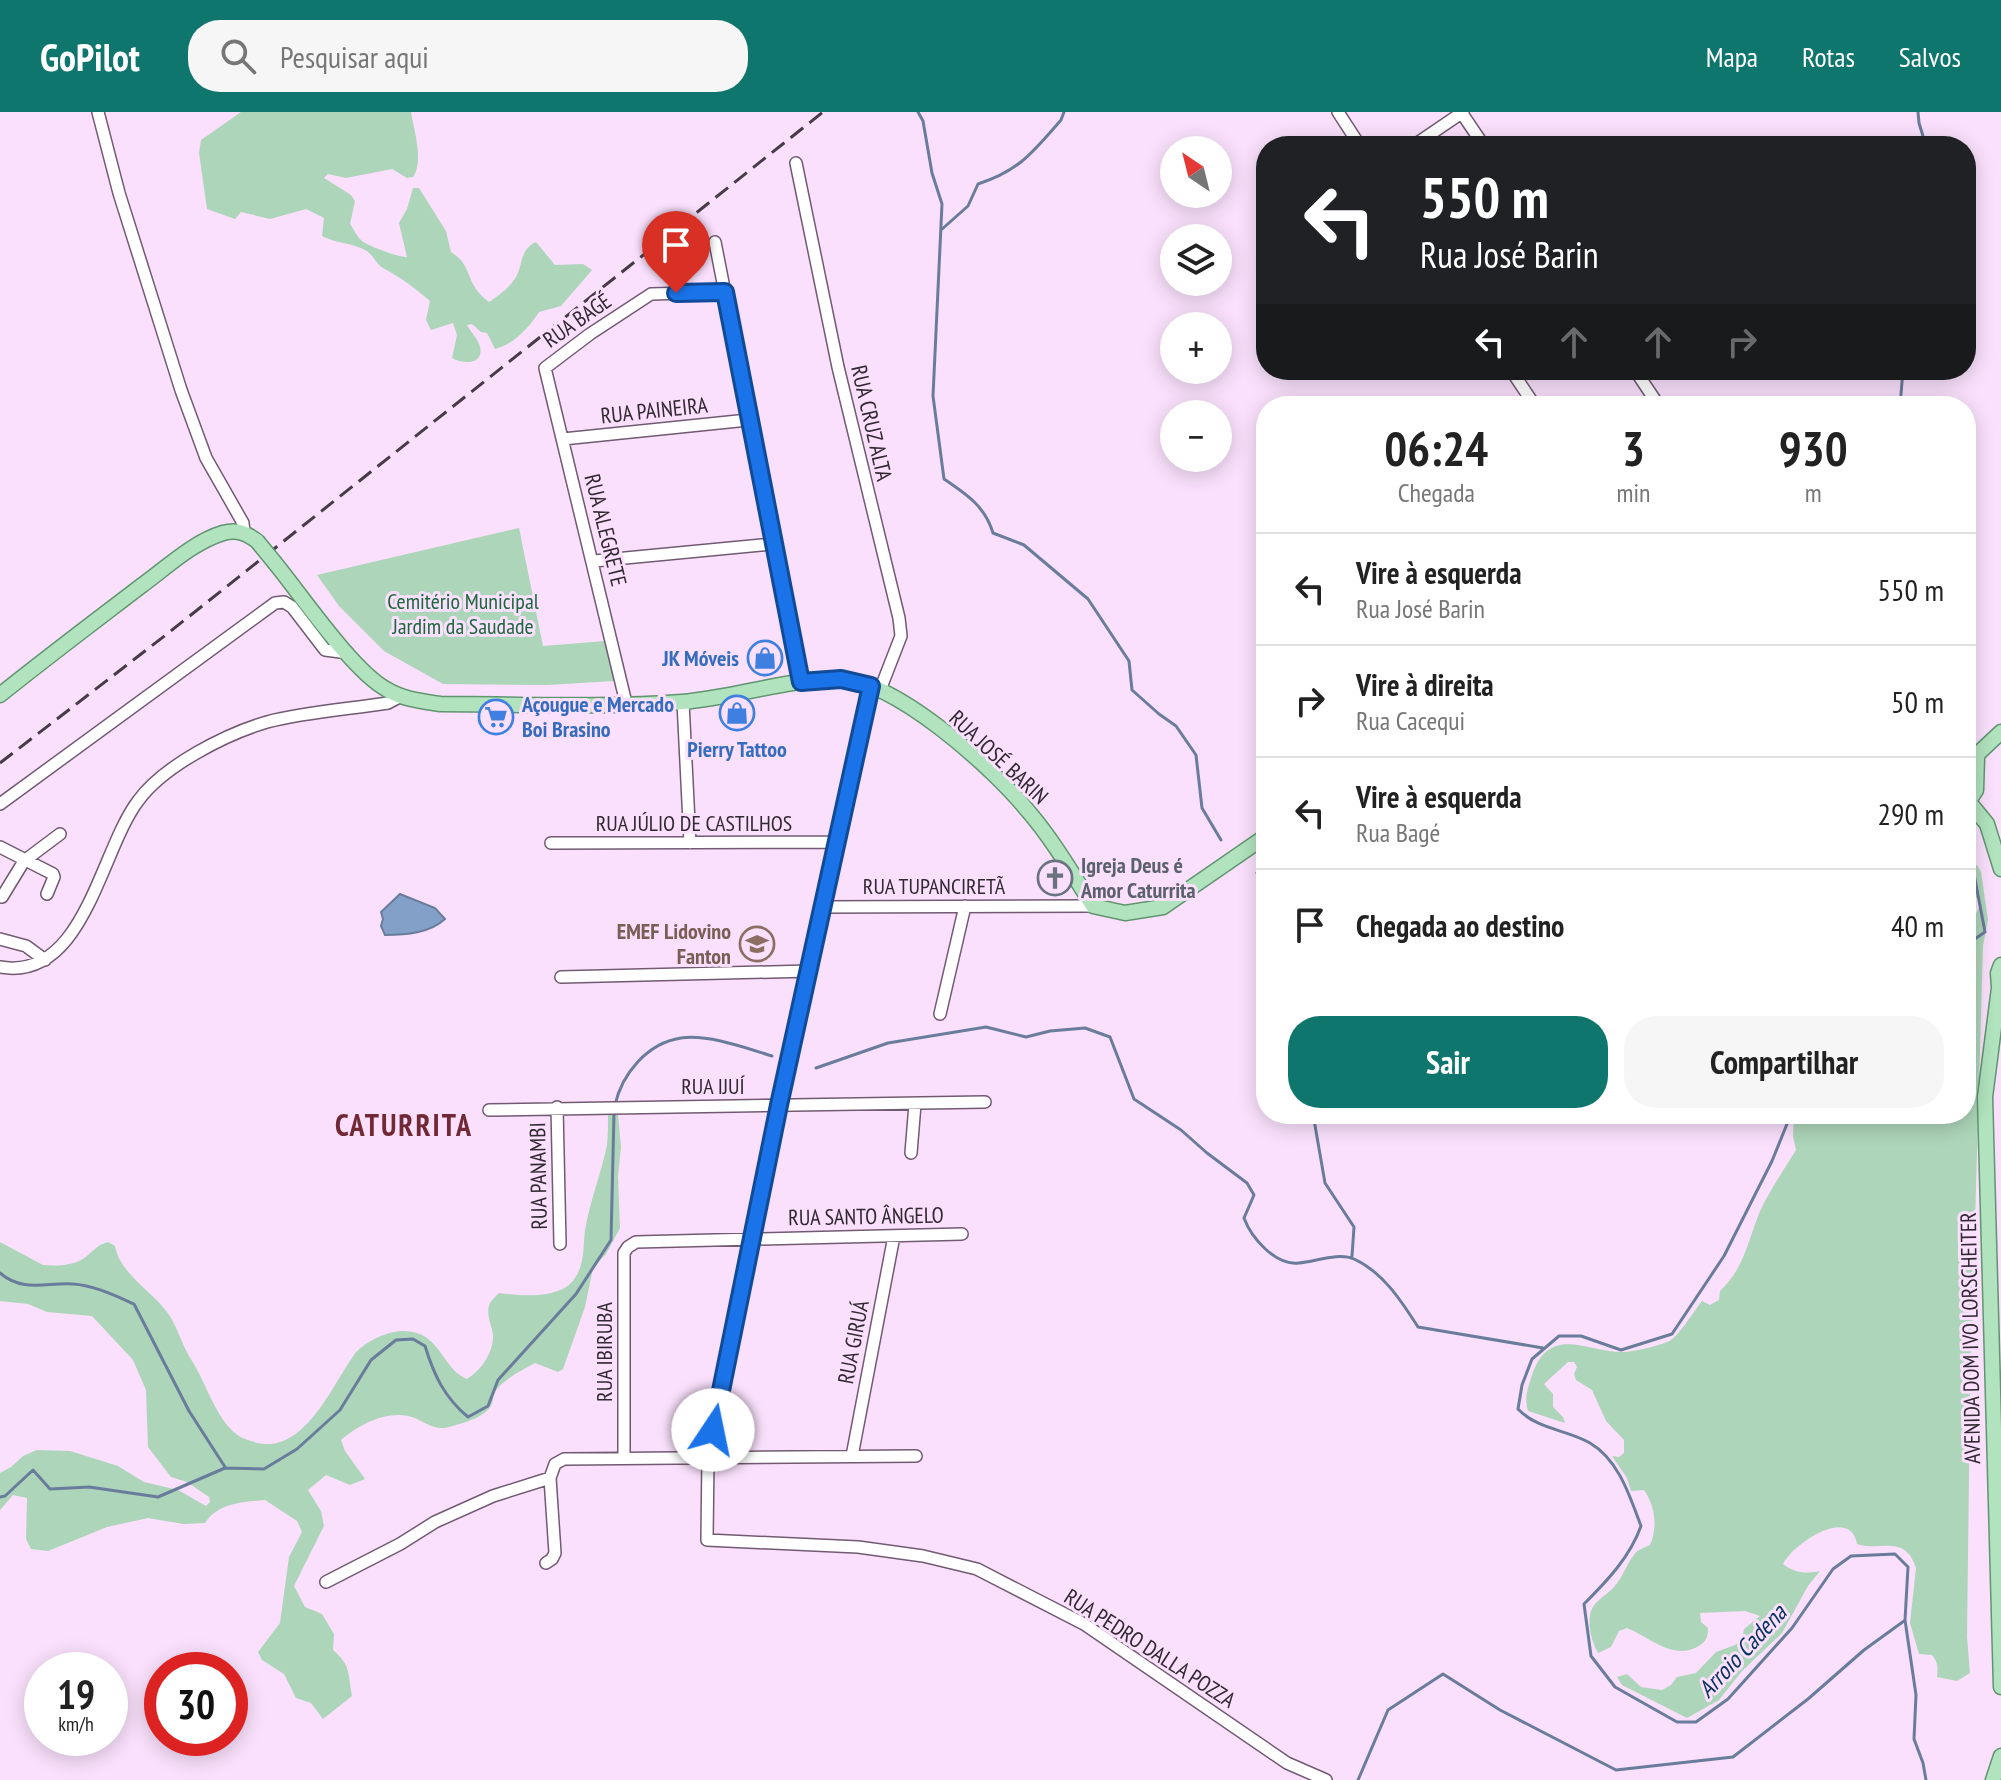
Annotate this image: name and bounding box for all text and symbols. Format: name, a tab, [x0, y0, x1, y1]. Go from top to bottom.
search box	[188, 20, 748, 92]
text: GoPilot	[40, 32, 140, 81]
icon: search	[216, 34, 260, 78]
text: Pesquisar aqui	[280, 37, 429, 76]
text: Mapa	[1706, 38, 1758, 75]
text: Rotas	[1802, 38, 1855, 75]
text: Salvos	[1899, 38, 1961, 75]
north arrow	[1160, 136, 1232, 208]
map controls	[1160, 136, 1232, 472]
text: 550 m	[1420, 161, 1549, 233]
icon: left	[1288, 168, 1392, 272]
pin	[642, 211, 710, 293]
icon: arrive	[654, 223, 698, 267]
button: layers	[1160, 224, 1232, 296]
text: Rua José Barin	[1420, 231, 1599, 278]
street label: RUA BAGÉ	[537, 286, 617, 354]
button: +	[1160, 312, 1232, 384]
icon: left	[1468, 320, 1512, 364]
icon: ahead	[1552, 320, 1596, 364]
icon: ahead	[1636, 320, 1680, 364]
icon: right	[1720, 320, 1764, 364]
street label: RUA CRUZ ALTA	[845, 362, 899, 484]
street label: RUA PAINEIRA	[599, 390, 710, 430]
button: −	[1160, 400, 1232, 472]
text: 06:24	[1384, 417, 1488, 479]
text: 3	[1622, 417, 1645, 479]
text: 930	[1779, 417, 1848, 479]
street label: RUA ALEGRETE	[579, 471, 633, 589]
text: Chegada	[1398, 476, 1475, 509]
text: min	[1616, 476, 1650, 509]
text: m	[1805, 476, 1822, 509]
text: Vire à esquerda	[1356, 553, 1522, 592]
icon: left	[1288, 567, 1332, 611]
text: 550 m	[1878, 570, 1944, 609]
park label: Cemitério Municipal Jardim da Saudade	[387, 587, 540, 640]
text: Rua José Barin	[1356, 592, 1485, 625]
shop icon: JK Móveis	[746, 639, 784, 677]
place label: JK Móveis	[661, 644, 739, 672]
text: Vire à direita	[1356, 665, 1494, 704]
icon: right	[1288, 679, 1332, 723]
text: 50 m	[1891, 682, 1944, 721]
place label: Açougue e Mercado Boi Brasino	[521, 690, 674, 743]
shop icon: Pierry Tattoo	[718, 694, 756, 732]
supermarket icon: Açougue e Mercado Boi Brasino	[477, 698, 515, 736]
street label: RUA JOSÉ BARIN	[944, 704, 1054, 810]
text: Rua Cacequi	[1356, 704, 1465, 737]
place label: Pierry Tattoo	[687, 735, 787, 763]
text: Vire à esquerda	[1356, 777, 1522, 816]
icon: left	[1288, 791, 1332, 835]
text: 290 m	[1878, 794, 1944, 833]
street label: RUA JÚLIO DE CASTILHOS	[596, 809, 792, 837]
text: Rua Bagé	[1356, 816, 1440, 849]
place label: Igreja Deus é Amor Caturrita	[1080, 851, 1196, 904]
church icon: Igreja Deus é Amor Caturrita	[1036, 859, 1074, 897]
street label: RUA TUPANCIRETÃ	[863, 872, 1006, 900]
icon: arrive	[1288, 903, 1332, 947]
text: Chegada ao destino	[1356, 906, 1564, 945]
text: 40 m	[1891, 906, 1944, 945]
place label: EMEF Lidovino Fanton	[617, 917, 731, 970]
school or university icon: EMEF Lidovino Fanton	[738, 925, 776, 963]
button: Sair	[1288, 1016, 1608, 1108]
button: Compartilhar	[1624, 1016, 1944, 1108]
street label: RUA IJUÍ	[681, 1072, 746, 1100]
district label: CATURRITA	[335, 1105, 473, 1144]
street label: RUA PANAMBI	[523, 1122, 553, 1230]
street label: RUA SANTO ÂNGELO	[788, 1201, 944, 1231]
street label: AVENIDA DOM IVO LORSCHEITER	[1954, 1212, 1986, 1464]
street label: RUA GIRUÁ	[831, 1297, 875, 1386]
street label: RUA IBIRUBA	[590, 1302, 618, 1402]
position arrow	[671, 1388, 755, 1472]
street label: RUA PEDRO DALLA POZZA	[1059, 1582, 1241, 1714]
water label: Arroio Cadena	[1691, 1597, 1794, 1704]
speed limit sign: 30	[144, 1652, 248, 1756]
text: 19	[57, 1668, 95, 1720]
text: km/h	[58, 1711, 94, 1737]

